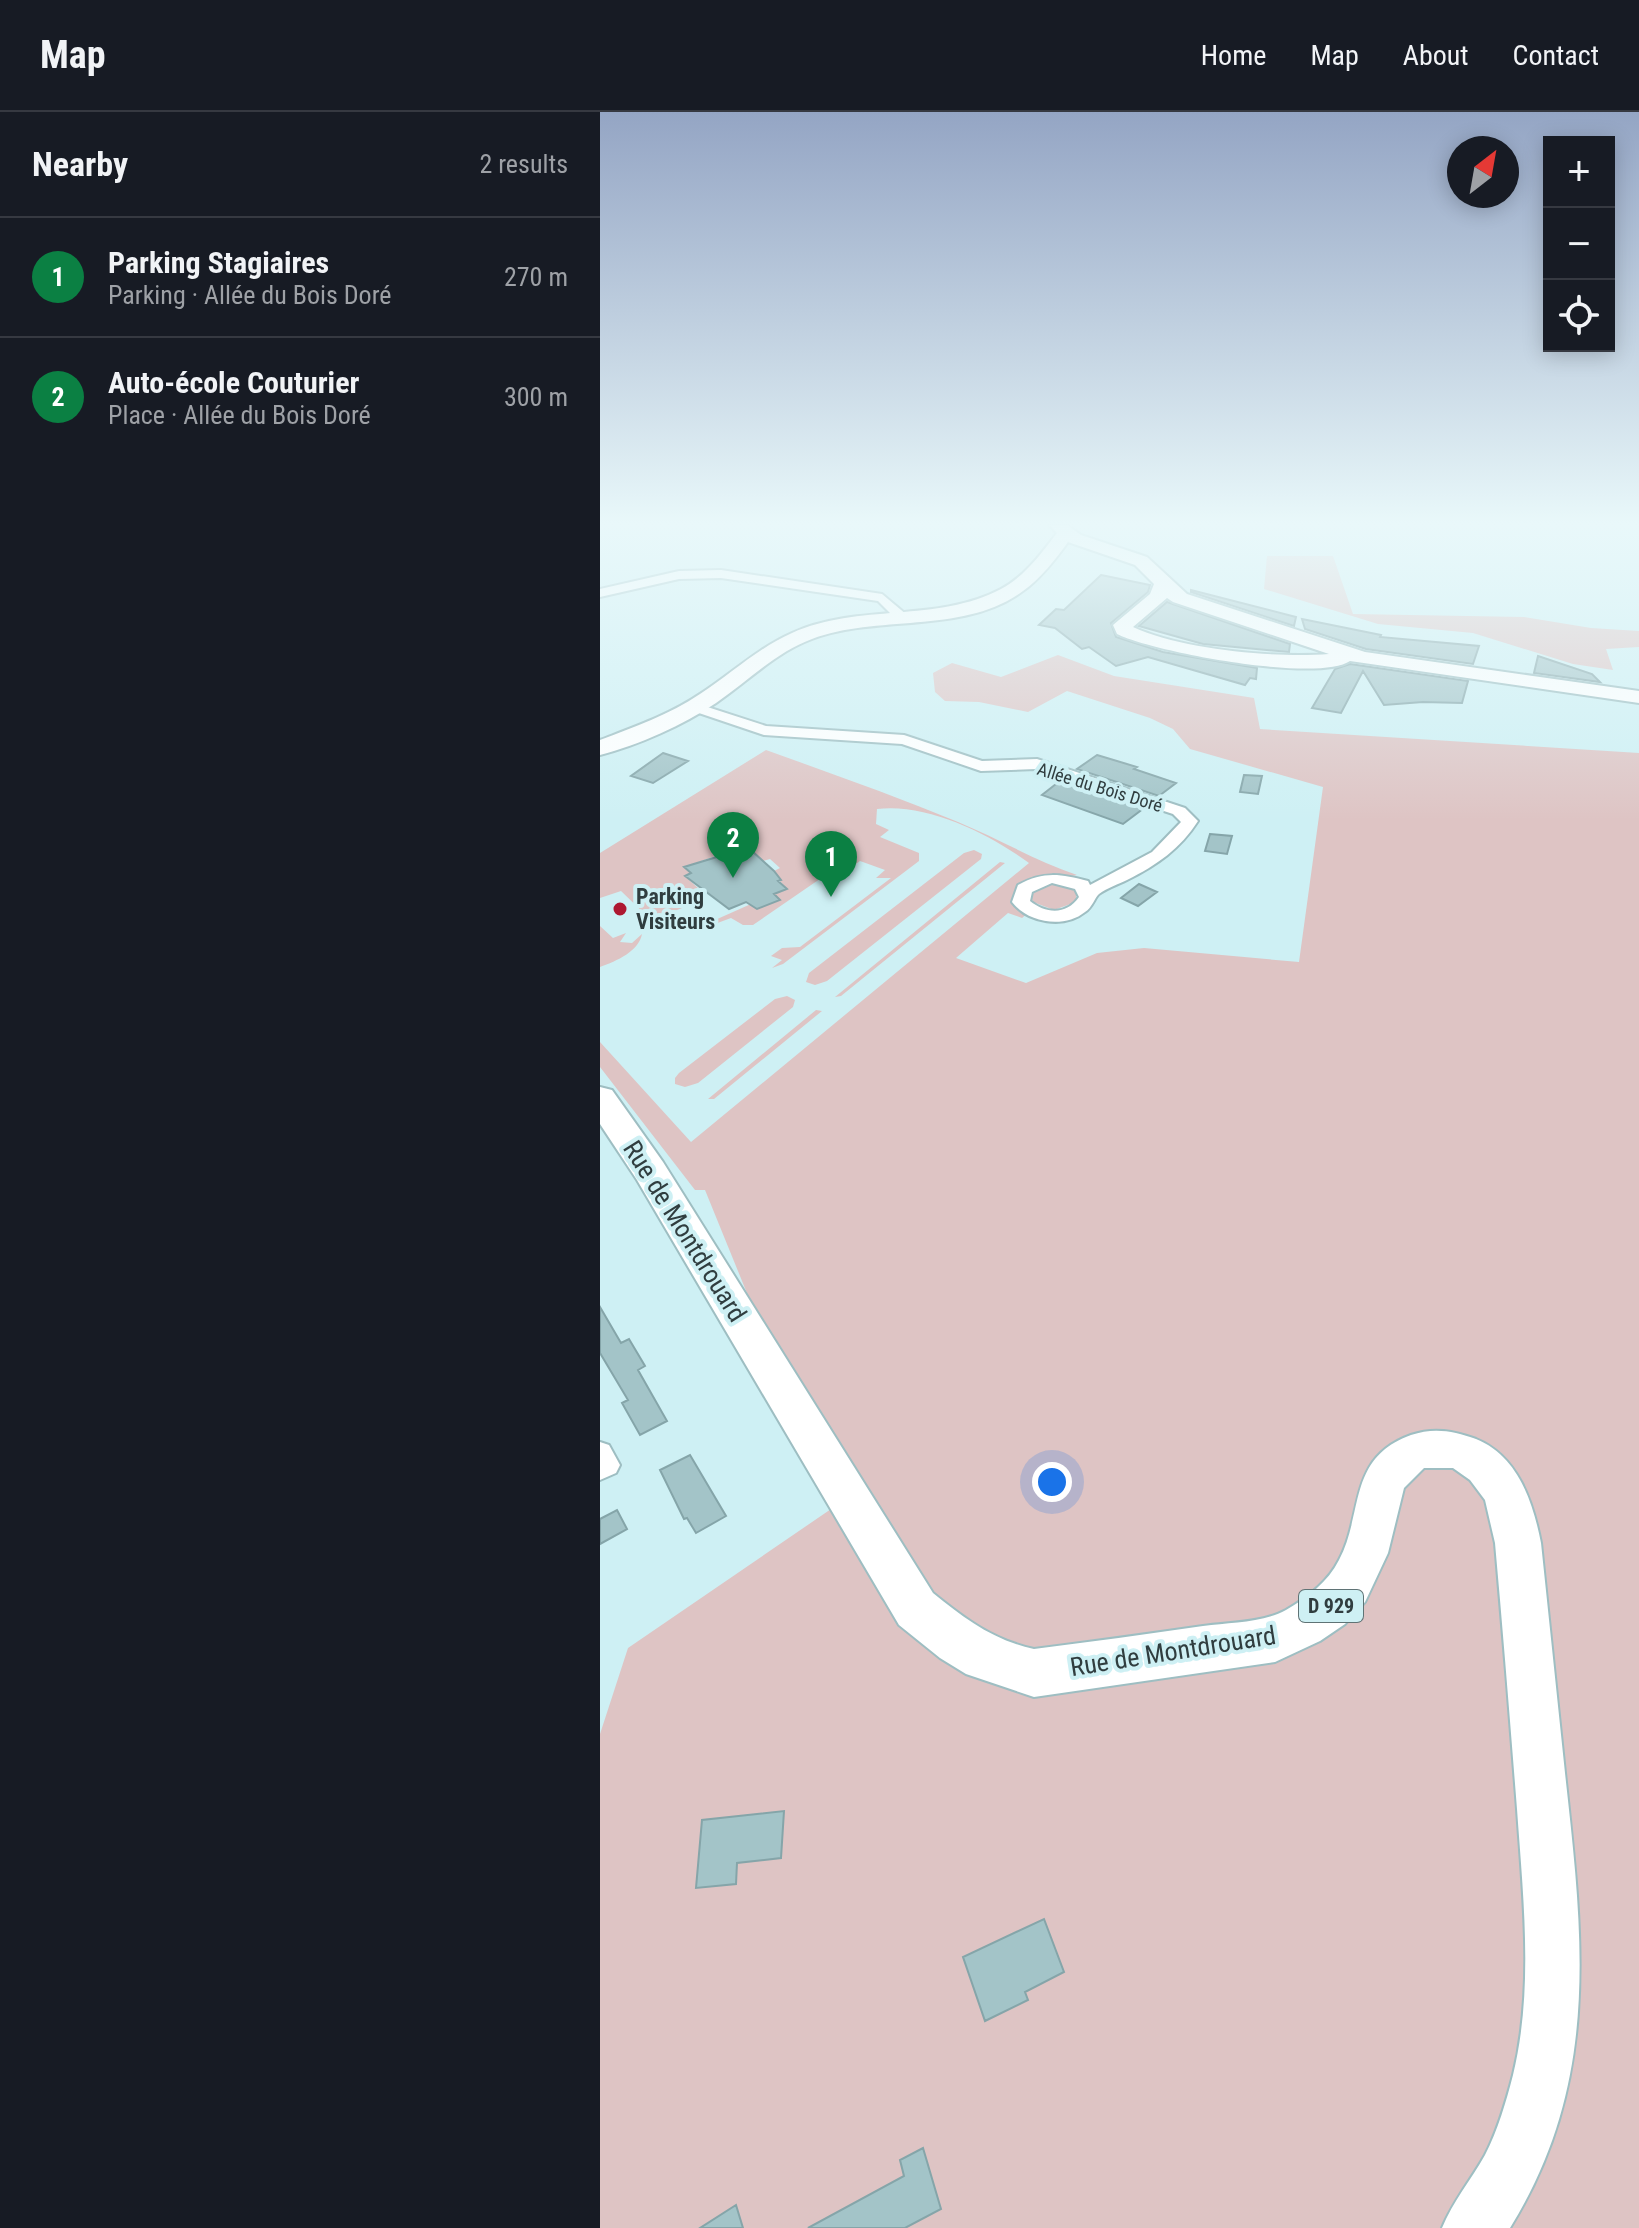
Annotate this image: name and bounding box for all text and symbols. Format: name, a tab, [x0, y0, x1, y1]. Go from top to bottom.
text: Map	[40, 33, 106, 77]
text: Home	[1201, 39, 1266, 72]
text: Map	[1310, 39, 1359, 72]
text: About	[1403, 39, 1469, 72]
text: Contact	[1513, 39, 1599, 72]
north arrow	[1447, 136, 1519, 208]
map controls	[1543, 136, 1615, 352]
button: +	[1543, 136, 1615, 208]
text: Nearby	[32, 144, 128, 184]
text: 2 results	[479, 149, 568, 179]
button: −	[1543, 208, 1615, 280]
text: Parking Stagiaires	[108, 245, 329, 280]
text: 1	[51, 262, 65, 292]
text: 270 m	[504, 262, 568, 292]
text: Parking · Allée du Bois Doré	[108, 280, 392, 310]
button: locate	[1543, 280, 1615, 352]
text: Auto-école Couturier	[108, 365, 359, 400]
text: 2	[51, 382, 65, 412]
text: 300 m	[504, 382, 568, 412]
text: Place · Allée du Bois Doré	[108, 400, 371, 430]
street label: Allée du Bois Doré	[1035, 758, 1165, 816]
pin: 2	[707, 812, 759, 878]
pin: 1	[805, 831, 857, 897]
place label: Parking Visiteurs	[636, 884, 715, 934]
marker: Parking Visiteurs	[611, 900, 629, 918]
street label: Rue de Montdrouard	[617, 1135, 753, 1327]
your location	[1032, 1462, 1072, 1502]
road number: D 929	[1299, 1590, 1363, 1622]
street label: Rue de Montdrouard	[1068, 1620, 1278, 1682]

